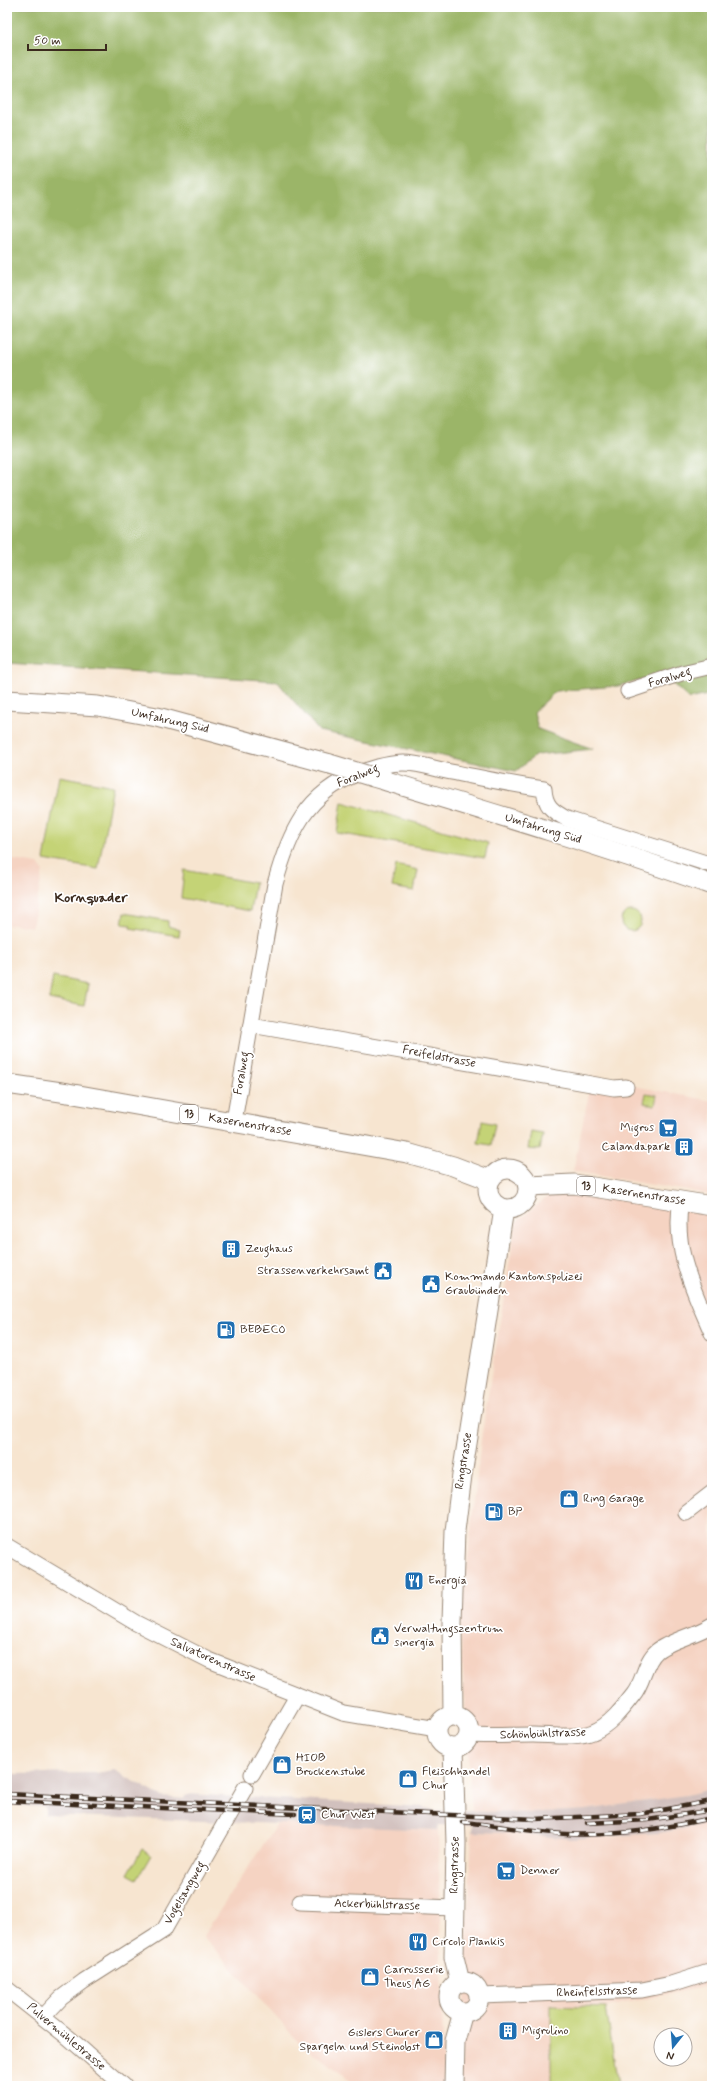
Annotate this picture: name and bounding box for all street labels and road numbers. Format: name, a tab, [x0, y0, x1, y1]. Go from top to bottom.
street label: Foralweg	[647, 664, 694, 693]
street label: Umfahrung Süd	[130, 704, 210, 738]
street label: Foralweg	[335, 760, 382, 793]
street label: Umfahrung Süd	[503, 810, 583, 848]
street label: Freifeldstrasse	[401, 1042, 477, 1072]
street label: Foralweg	[230, 1050, 255, 1096]
road number: 13	[180, 1105, 198, 1123]
street label: Kasernenstrasse	[207, 1110, 293, 1140]
road number: 13	[577, 1177, 595, 1195]
street label: Kasernenstrasse	[601, 1181, 687, 1209]
street label: Ringstrasse	[452, 1431, 476, 1491]
street label: Salvatorenstrasse	[168, 1634, 258, 1686]
street label: Schönbühlstrasse	[500, 1724, 586, 1744]
street label: Ringstrasse	[447, 1836, 463, 1894]
street label: Vogelsangweg	[160, 1858, 211, 1928]
street label: Ackerbühlstrasse	[334, 1896, 420, 1914]
street label: Rheinfelsstrasse	[556, 1983, 638, 2001]
street label: Pulvermühlestrasse	[23, 1999, 109, 2075]

